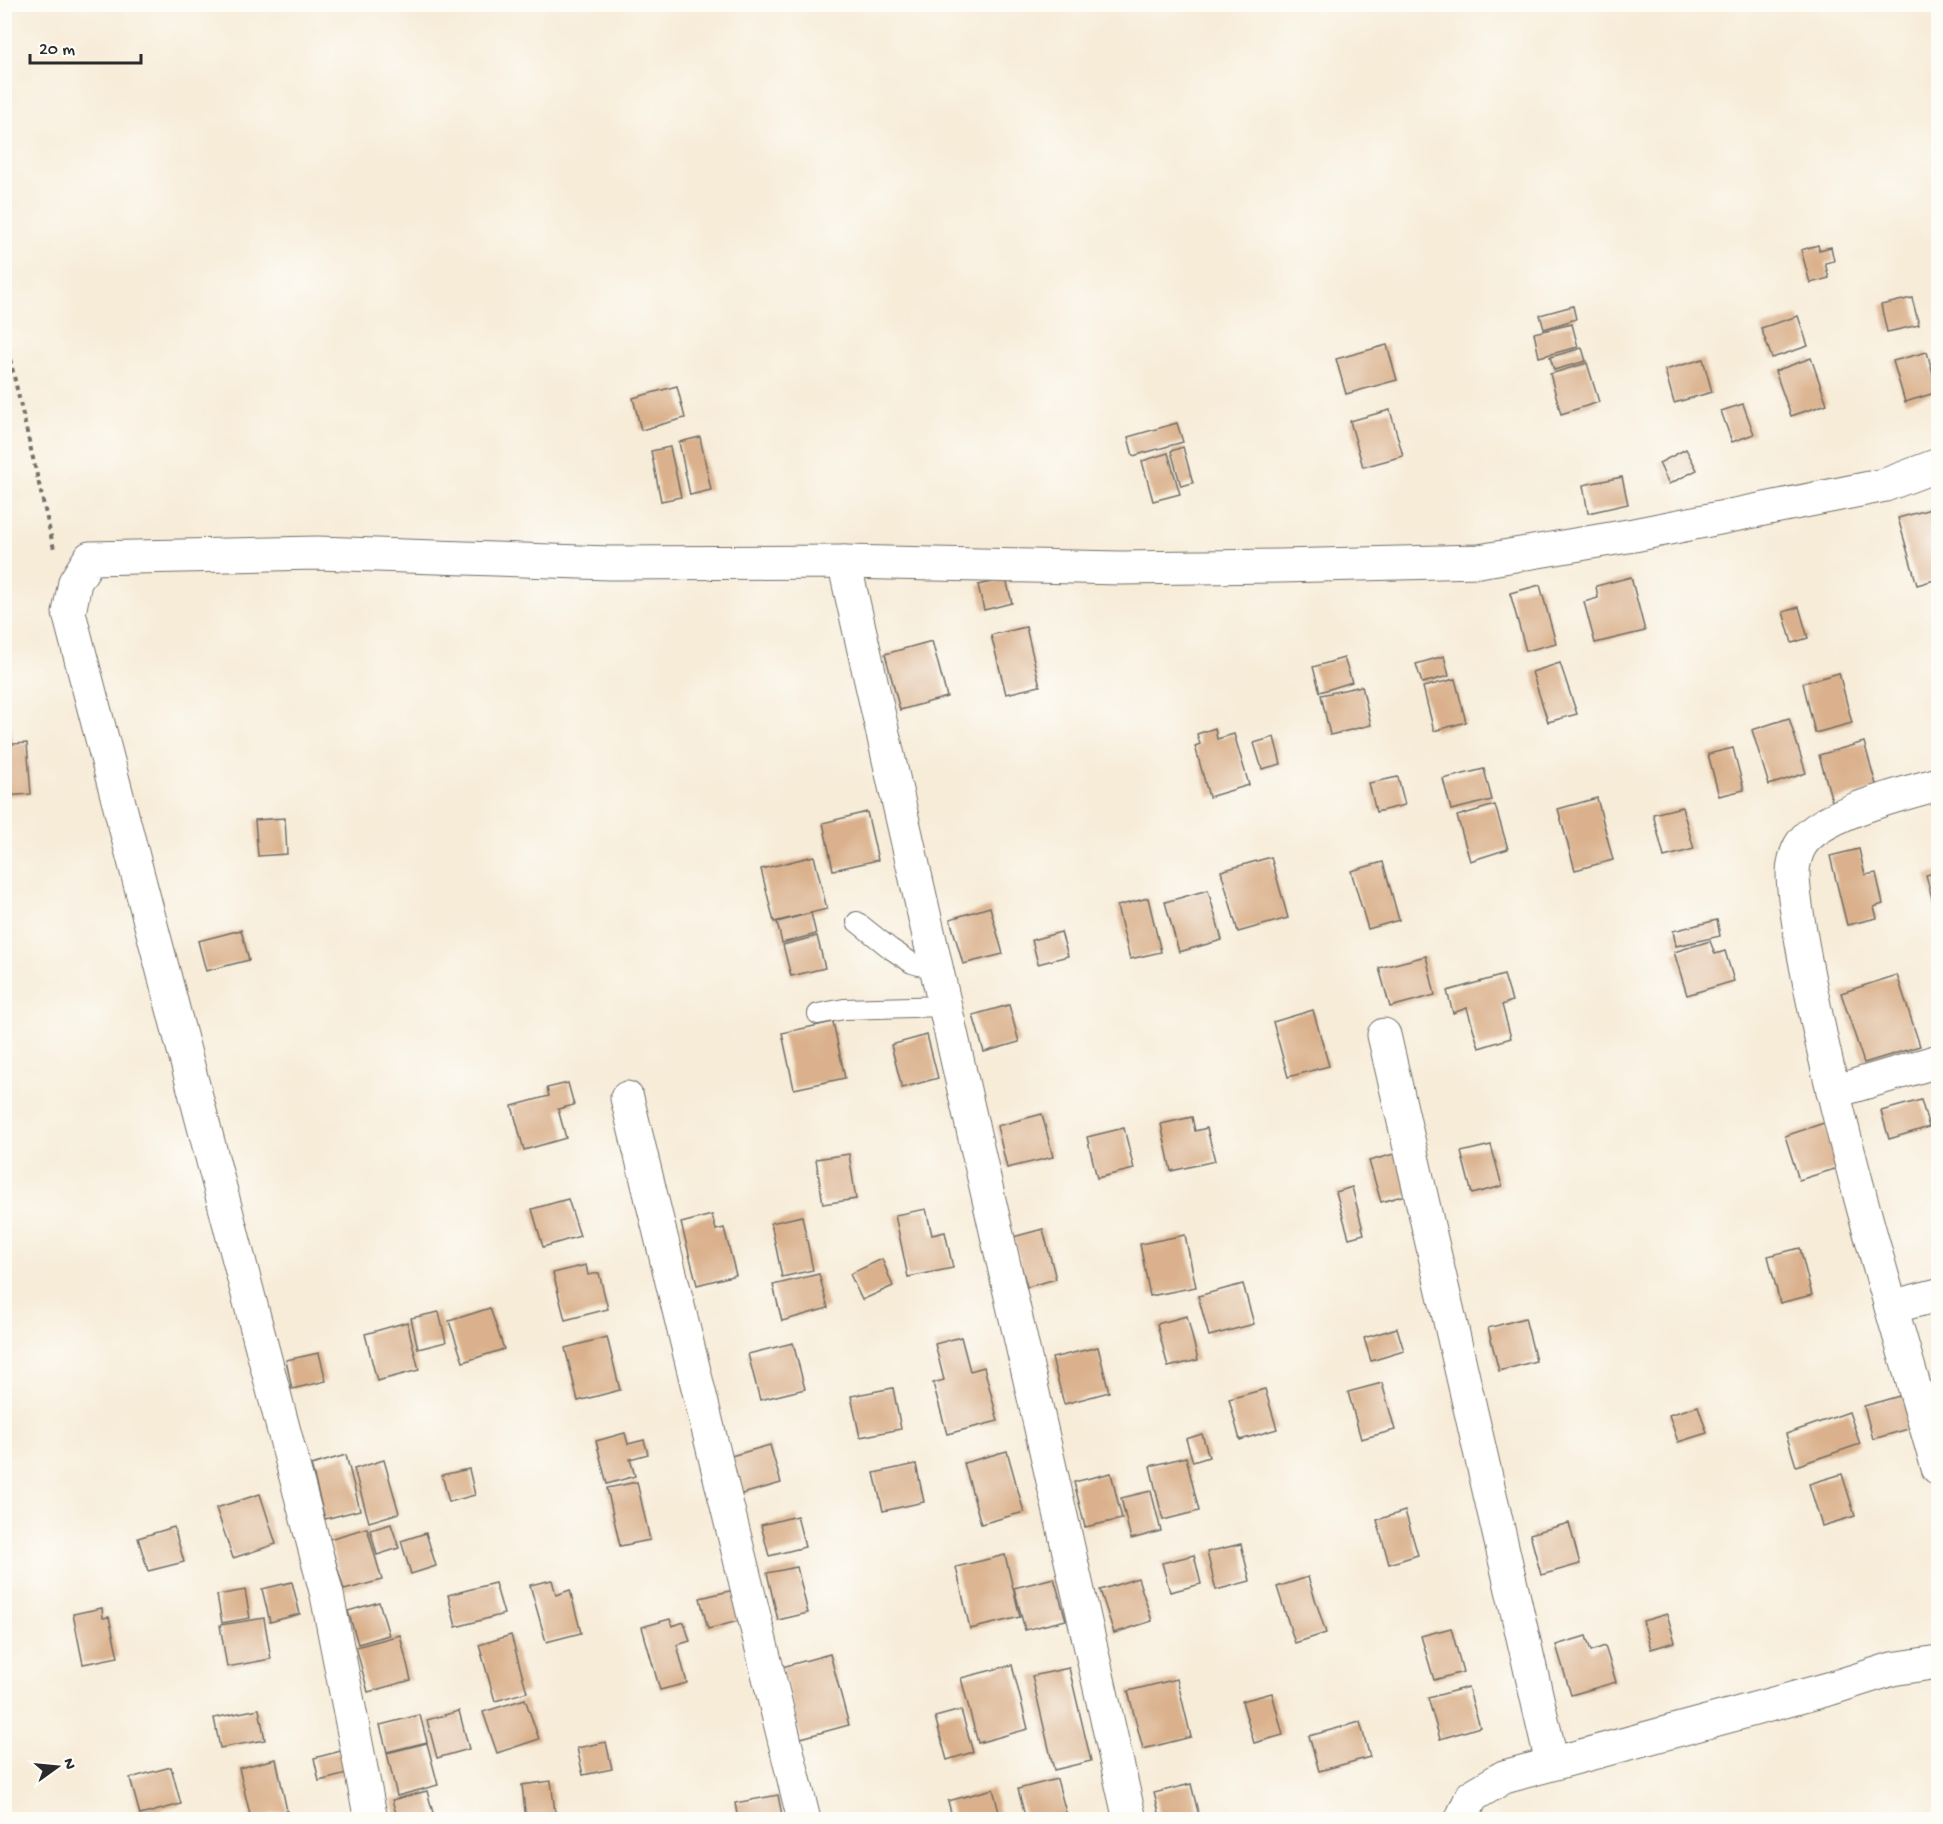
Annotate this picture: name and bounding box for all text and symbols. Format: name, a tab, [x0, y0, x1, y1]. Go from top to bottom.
scale bar	[30, 27, 141, 65]
text: 20 m	[39, 40, 75, 61]
north arrow	[27, 1737, 87, 1797]
text: N	[58, 1757, 79, 1772]

